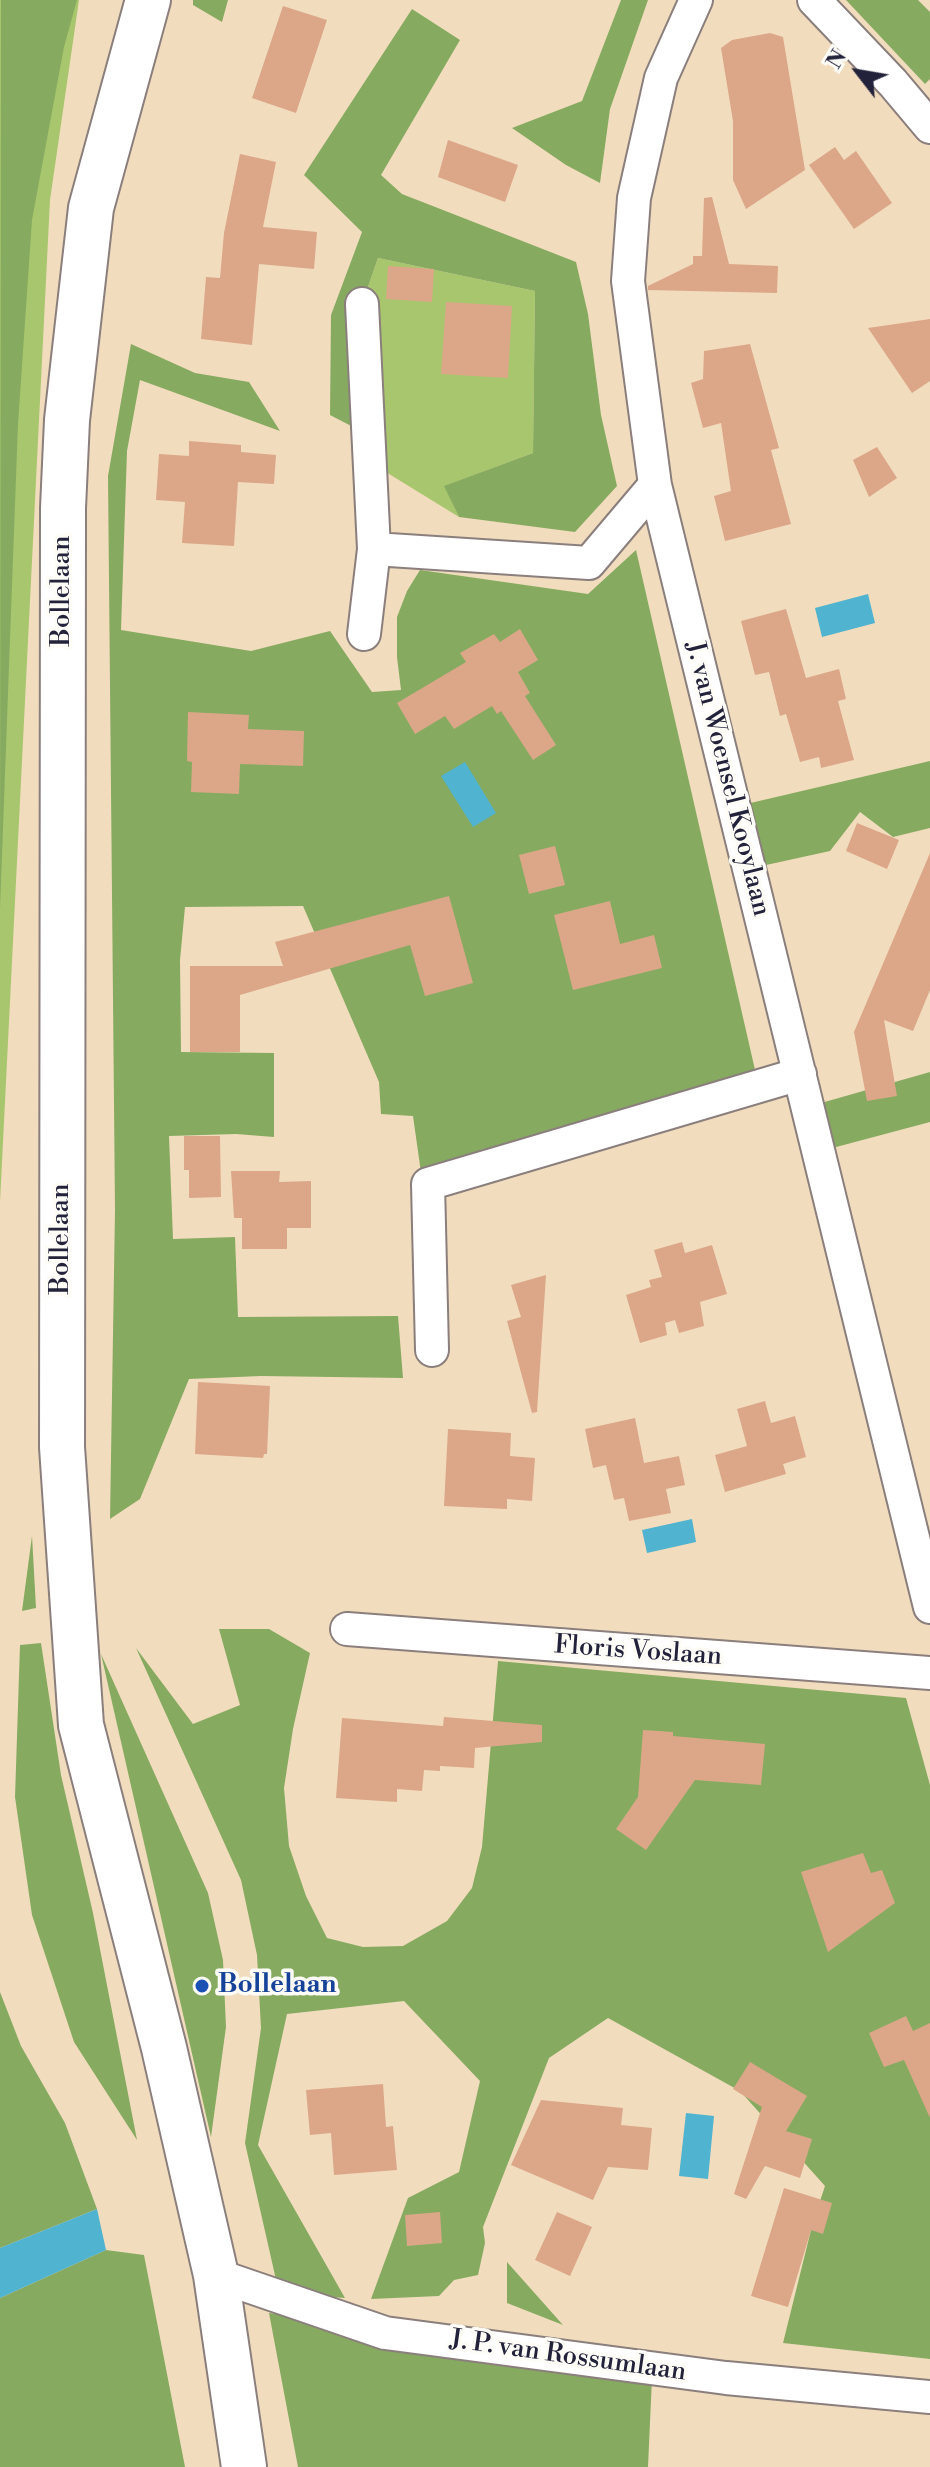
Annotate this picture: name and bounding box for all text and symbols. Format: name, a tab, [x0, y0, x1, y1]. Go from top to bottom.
north arrow	[818, 32, 898, 112]
text: N	[821, 45, 853, 74]
street label: Bollelaan	[47, 536, 79, 646]
street label: J. van Woensel Kooylaan	[678, 638, 776, 920]
street label: Bollelaan	[46, 1184, 78, 1294]
street label: Floris Voslaan	[553, 1631, 723, 1673]
place label: Bollelaan	[218, 1970, 337, 2002]
marker: Bollelaan	[193, 1977, 211, 1995]
street label: J. P. van Rossumlaan	[448, 2325, 688, 2389]

